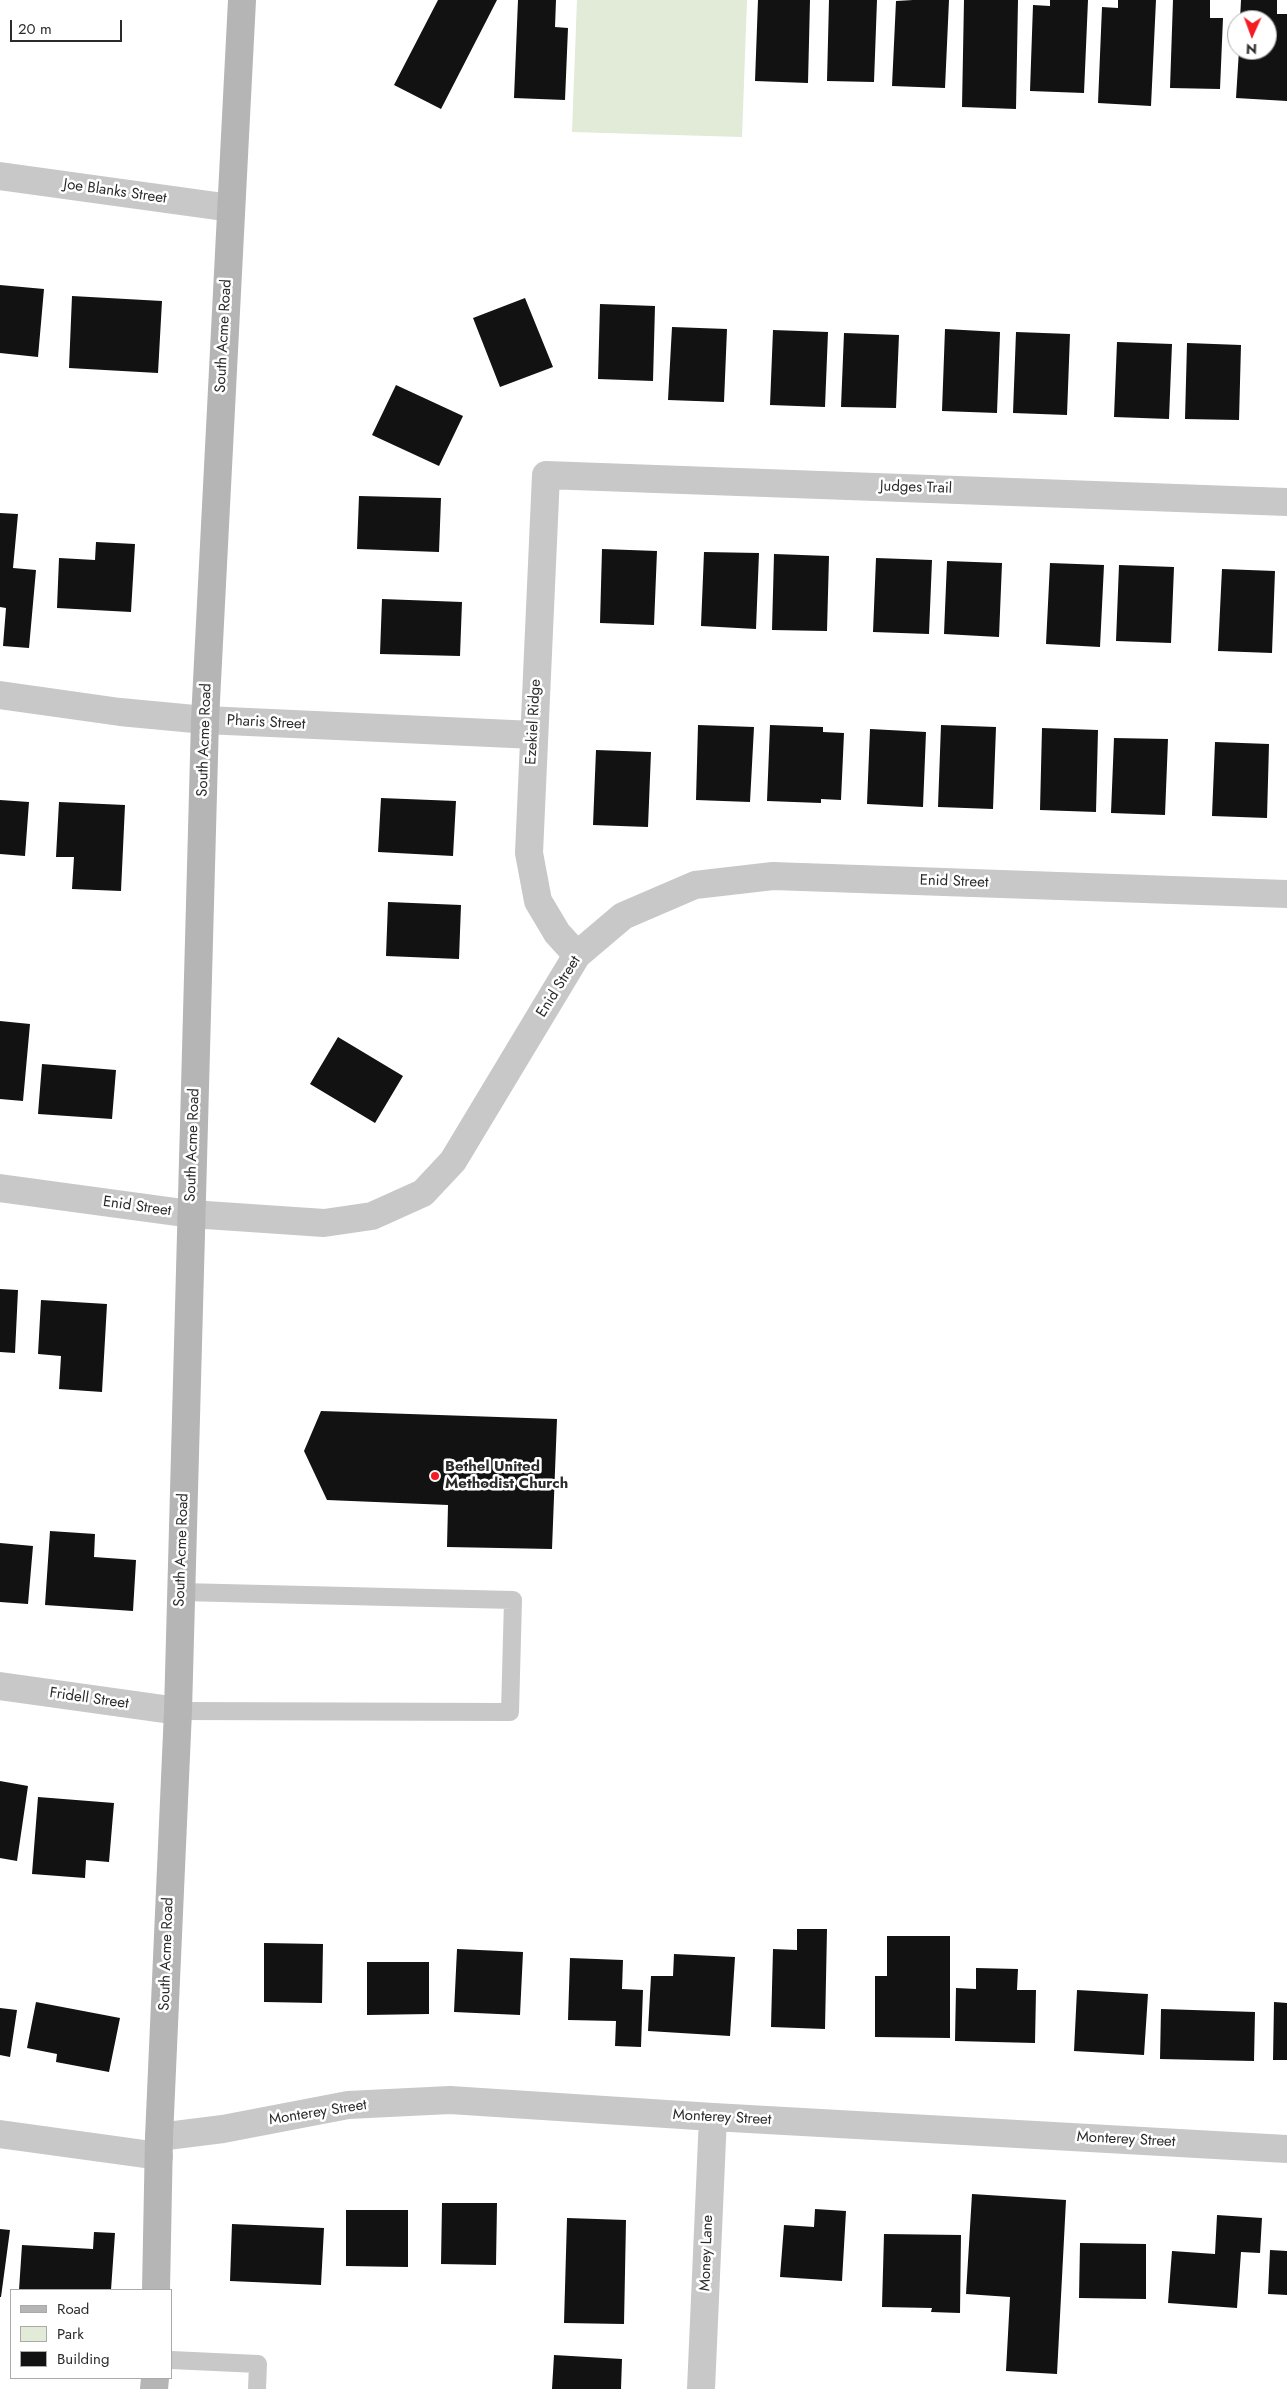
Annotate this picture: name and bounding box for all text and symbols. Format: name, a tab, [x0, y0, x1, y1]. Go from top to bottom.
scale bar	[12, 10, 125, 42]
north arrow	[1227, 10, 1277, 60]
text: 20 m	[18, 18, 52, 40]
text: N	[1246, 39, 1257, 59]
street label: Joe Blanks Street	[62, 176, 168, 208]
street label: South Acme Road	[212, 279, 236, 393]
street label: Judges Trail	[880, 478, 952, 498]
street label: Ezekiel Ridge	[523, 679, 545, 765]
street label: South Acme Road	[194, 683, 216, 797]
street label: Pharis Street	[226, 712, 306, 734]
street label: Enid Street	[919, 872, 989, 892]
street label: Enid Street	[533, 953, 585, 1021]
street label: South Acme Road	[182, 1088, 204, 1202]
street label: Enid Street	[102, 1193, 172, 1221]
place label: Bethel United Methodist Church	[445, 1458, 568, 1493]
marker: Bethel United Methodist Church	[429, 1470, 441, 1482]
street label: South Acme Road	[171, 1493, 193, 1607]
street label: Fridell Street	[48, 1685, 130, 1713]
street label: South Acme Road	[156, 1897, 178, 2011]
street label: Monterey Street	[268, 2096, 368, 2130]
street label: Monterey Street	[672, 2106, 772, 2130]
street label: Monterey Street	[1076, 2128, 1176, 2152]
street label: Money Lane	[697, 2215, 717, 2291]
legend	[10, 2289, 172, 2379]
text: Road	[57, 2298, 89, 2320]
text: Park	[57, 2323, 84, 2345]
text: Building	[57, 2348, 109, 2370]

